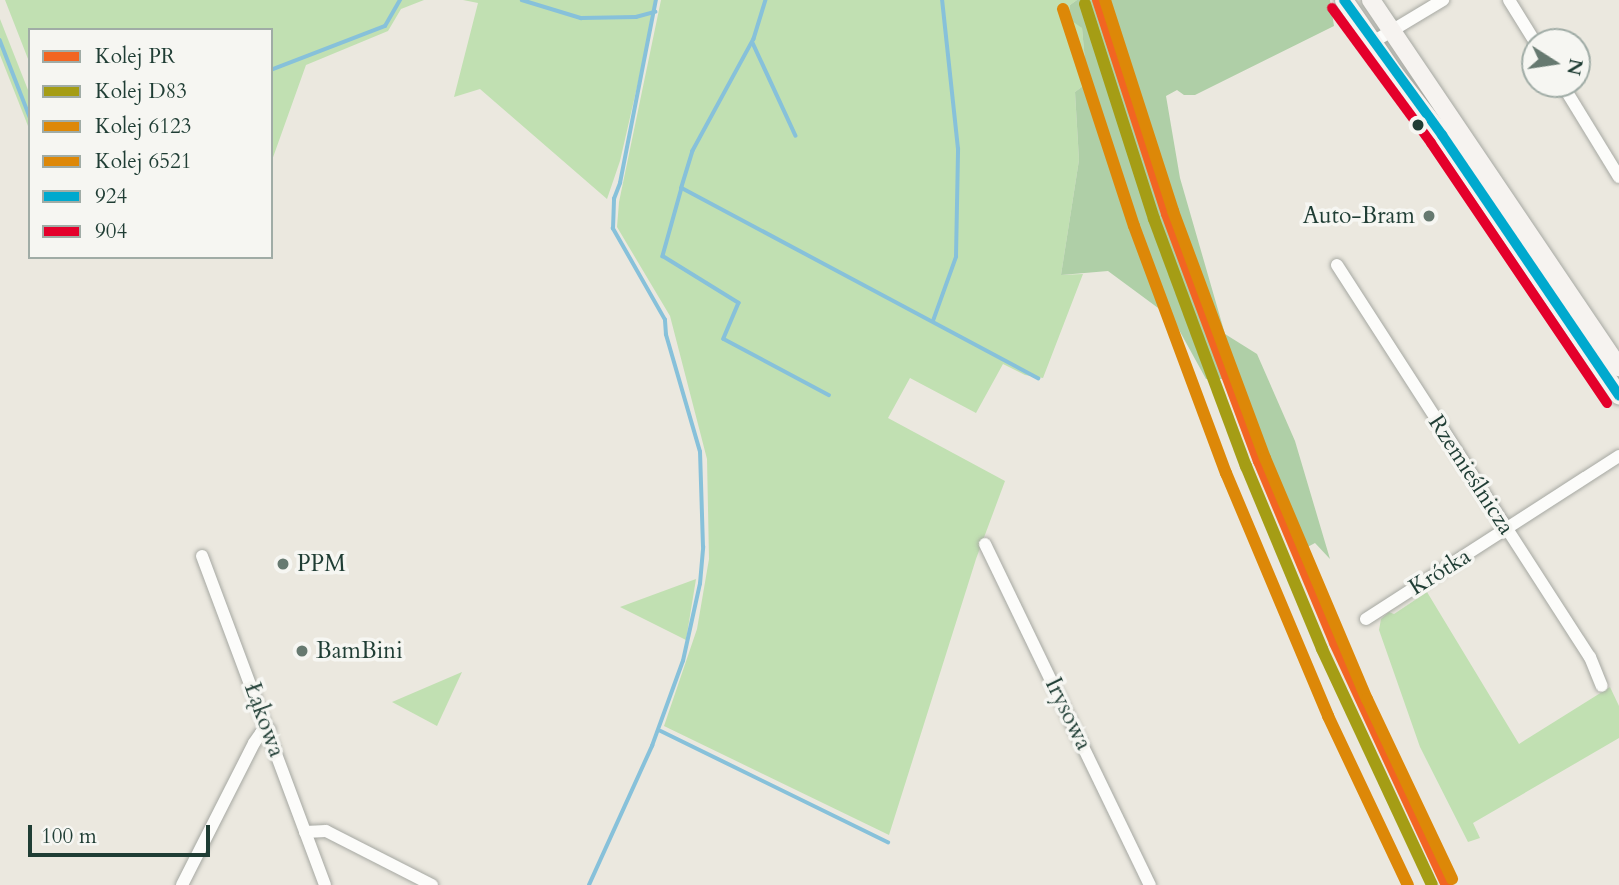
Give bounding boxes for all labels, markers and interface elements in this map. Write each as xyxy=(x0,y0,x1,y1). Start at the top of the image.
legend xyxy=(28,28,273,259)
north arrow xyxy=(1521,28,1591,98)
text: Kolej PR xyxy=(95,42,175,71)
text: N xyxy=(1560,56,1589,78)
text: Kolej D83 xyxy=(95,77,187,106)
text: Kolej 6123 xyxy=(95,112,191,141)
unlabelled marker xyxy=(1411,118,1425,132)
text: Kolej 6521 xyxy=(95,147,191,176)
text: 924 xyxy=(95,182,127,211)
place label: Auto-Bram xyxy=(1303,202,1415,230)
marker: Auto-Bram xyxy=(1421,208,1437,224)
text: 904 xyxy=(95,217,127,246)
street label: Rzemieślnicza xyxy=(1422,410,1520,540)
street label: Krótka xyxy=(1404,542,1476,602)
place label: PPM xyxy=(297,550,346,578)
marker: PPM xyxy=(275,556,291,572)
place label: BamBini xyxy=(316,637,403,665)
marker: BamBini xyxy=(294,643,310,659)
street label: Irysowa xyxy=(1039,673,1097,755)
street label: Łąkowa xyxy=(238,679,290,761)
scale bar xyxy=(32,812,214,856)
text: 100 m xyxy=(41,822,97,851)

